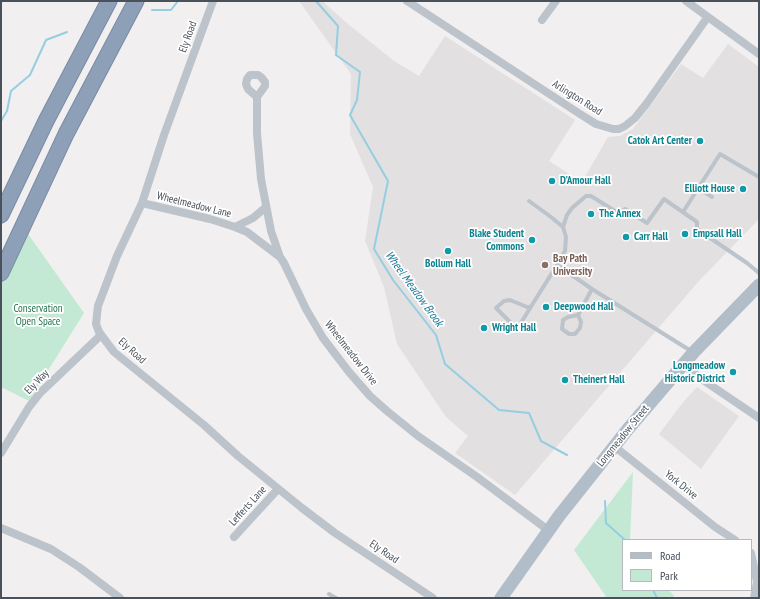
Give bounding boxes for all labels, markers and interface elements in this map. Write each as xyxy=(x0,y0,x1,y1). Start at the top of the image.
street label: Ely Road xyxy=(176,19,200,55)
street label: Arlington Road xyxy=(550,77,604,119)
place label: Catok Art Center xyxy=(628,134,692,148)
marker: Catok Art Center xyxy=(695,136,705,146)
place label: D'Amour Hall xyxy=(560,174,611,188)
marker: D'Amour Hall xyxy=(547,176,557,186)
place label: Elliott House xyxy=(685,182,735,196)
marker: Elliott House xyxy=(738,184,748,194)
street label: Wheelmeadow Lane xyxy=(155,189,233,221)
place label: The Annex xyxy=(599,207,641,221)
marker: The Annex xyxy=(586,209,596,219)
place label: Blake Student Commons xyxy=(469,227,524,253)
place label: Empsall Hall xyxy=(693,227,742,241)
marker: Empsall Hall xyxy=(680,229,690,239)
place label: Carr Hall xyxy=(634,230,668,244)
marker: Carr Hall xyxy=(621,232,631,242)
marker: Blake Student Commons xyxy=(527,235,537,245)
marker: Bollum Hall xyxy=(443,246,453,256)
water label: Wheel Meadow Brook xyxy=(382,248,446,330)
place label: Bay Path University xyxy=(553,252,592,278)
place label: Bollum Hall xyxy=(425,257,471,271)
marker: Bay Path University xyxy=(540,260,550,270)
place label: Deepwood Hall xyxy=(554,300,613,314)
park label: Conservation Open Space xyxy=(13,302,63,328)
marker: Deepwood Hall xyxy=(541,302,551,312)
street label: Wheelmeadow Drive xyxy=(322,318,380,388)
place label: Wright Hall xyxy=(492,321,536,335)
marker: Wright Hall xyxy=(479,323,489,333)
street label: Ely Road xyxy=(116,335,148,367)
place label: Longmeadow Historic District xyxy=(665,359,725,385)
street label: Ely Way xyxy=(22,367,52,397)
marker: Longmeadow Historic District xyxy=(728,367,738,377)
place label: Theinert Hall xyxy=(573,373,625,387)
marker: Theinert Hall xyxy=(560,375,570,385)
street label: Longmeadow Street xyxy=(594,402,652,470)
street label: York Drive xyxy=(662,468,700,502)
street label: Lefferts Lane xyxy=(227,483,269,529)
street label: Ely Road xyxy=(367,537,401,567)
legend xyxy=(622,539,752,591)
text: Road xyxy=(660,548,680,563)
text: Park xyxy=(660,568,678,583)

